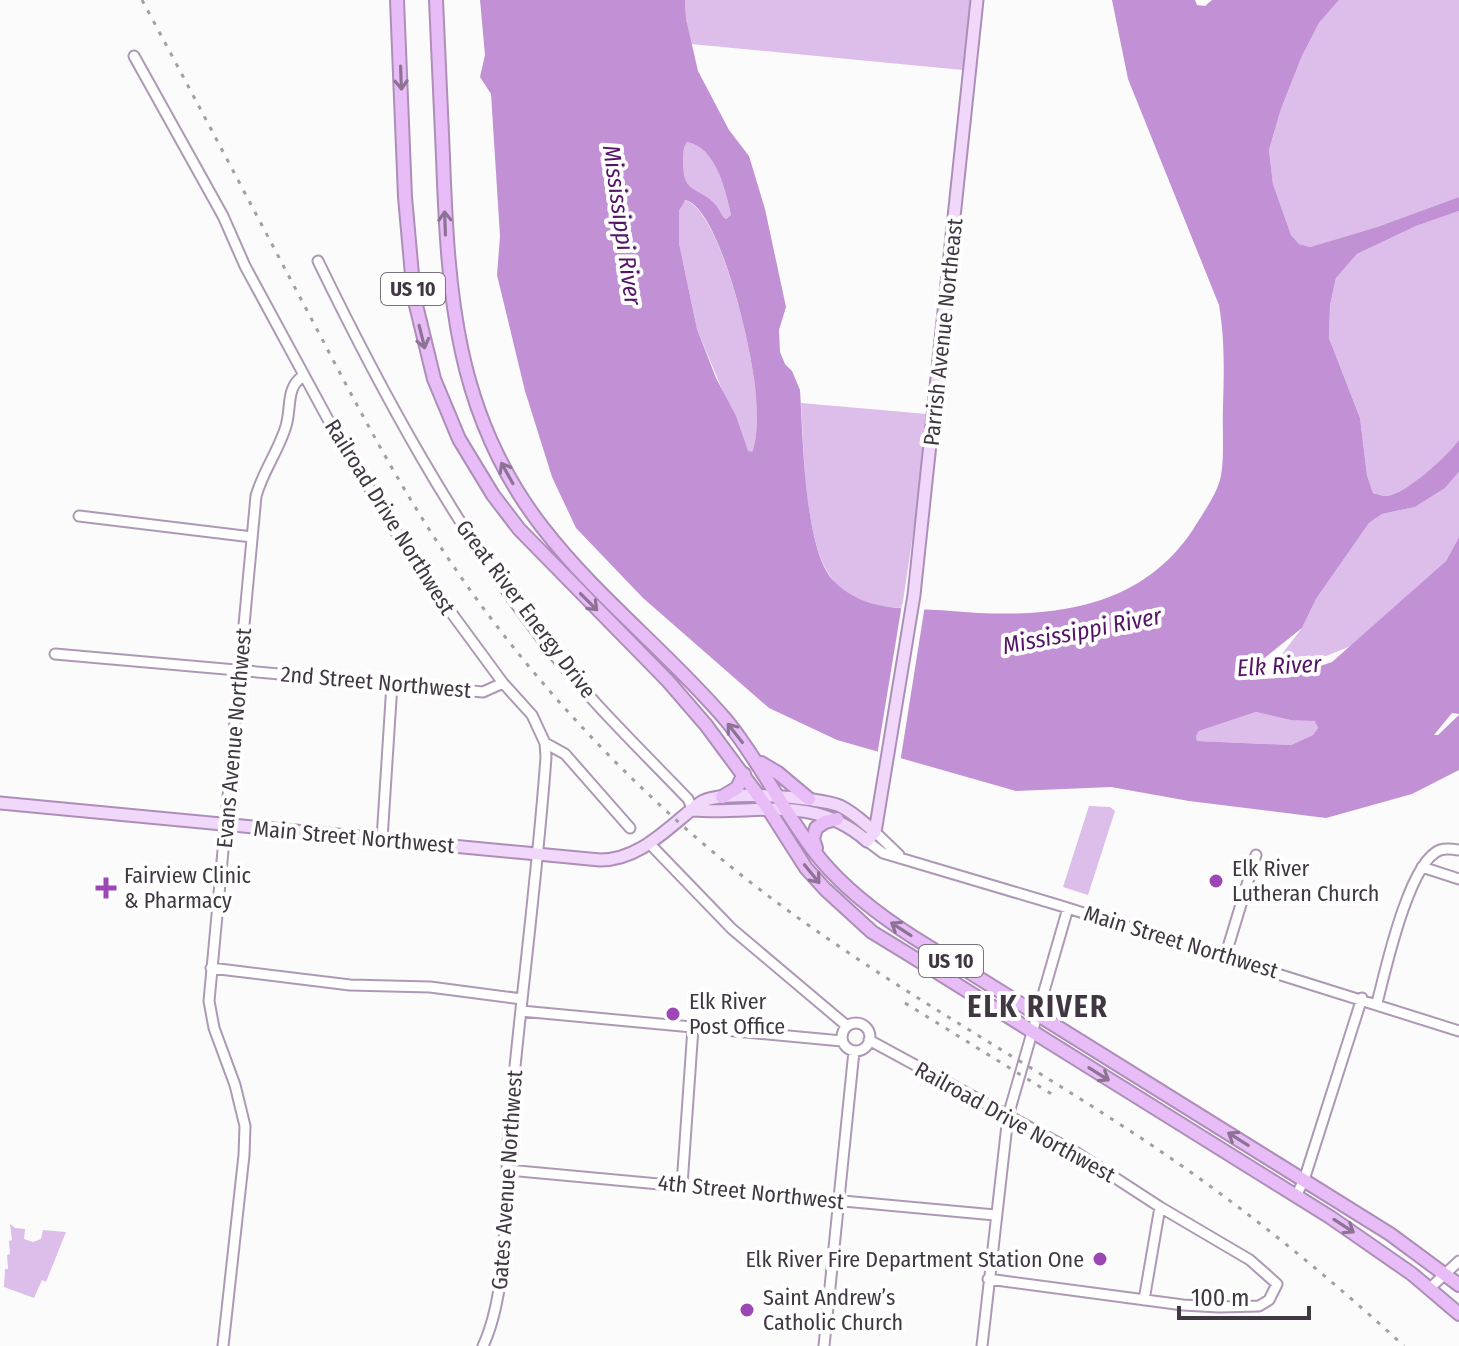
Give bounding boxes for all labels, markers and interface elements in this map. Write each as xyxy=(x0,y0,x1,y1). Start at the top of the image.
one-way arrow xyxy=(393,64,408,91)
water label: Mississippi River xyxy=(597,143,647,308)
one-way arrow xyxy=(438,210,453,237)
street label: Parrish Avenue Northeast xyxy=(918,216,968,447)
road number: US 10 xyxy=(381,273,445,305)
one-way arrow xyxy=(415,323,430,349)
street label: Railroad Drive Northwest xyxy=(319,414,462,620)
one-way arrow xyxy=(499,461,514,485)
street label: Great River Energy Drive xyxy=(450,515,602,703)
one-way arrow xyxy=(579,592,598,611)
water label: Mississippi River xyxy=(1000,602,1165,660)
street label: Evans Avenue Northwest xyxy=(211,626,257,849)
water label: Elk River xyxy=(1236,650,1322,682)
street label: 2nd Street Northwest xyxy=(280,660,473,704)
one-way arrow xyxy=(727,723,744,744)
street label: Main Street Northwest xyxy=(253,815,456,859)
place label: Elk River Lutheran Church xyxy=(1232,855,1379,907)
place label: Fairview Clinic & Pharmacy xyxy=(124,862,252,914)
one-way arrow xyxy=(803,863,821,884)
marker: Elk River Lutheran Church xyxy=(1207,872,1225,890)
marker: Fairview Clinic & Pharmacy xyxy=(95,877,117,899)
street label: Main Street Northwest xyxy=(1081,900,1282,985)
one-way arrow xyxy=(890,921,913,937)
road number: US 10 xyxy=(919,945,983,977)
place label: Elk River Post Office xyxy=(689,988,785,1040)
district label: ELK RIVER xyxy=(967,989,1109,1025)
marker: Elk River Post Office xyxy=(664,1005,682,1023)
street label: Railroad Drive Northwest xyxy=(910,1056,1121,1189)
one-way arrow xyxy=(1087,1066,1110,1082)
street label: Gates Avenue Northwest xyxy=(486,1068,528,1291)
one-way arrow xyxy=(1227,1130,1250,1146)
street label: 4th Street Northwest xyxy=(657,1169,846,1215)
one-way arrow xyxy=(1333,1218,1355,1235)
place label: Elk River Fire Department Station One xyxy=(745,1246,1084,1273)
marker: Elk River Fire Department Station One xyxy=(1091,1250,1109,1268)
scale bar xyxy=(1179,1270,1309,1320)
place label: Saint Andrew’s Catholic Church xyxy=(763,1284,903,1336)
text: 100 m xyxy=(1191,1284,1249,1312)
marker: Saint Andrew’s Catholic Church xyxy=(738,1301,756,1319)

